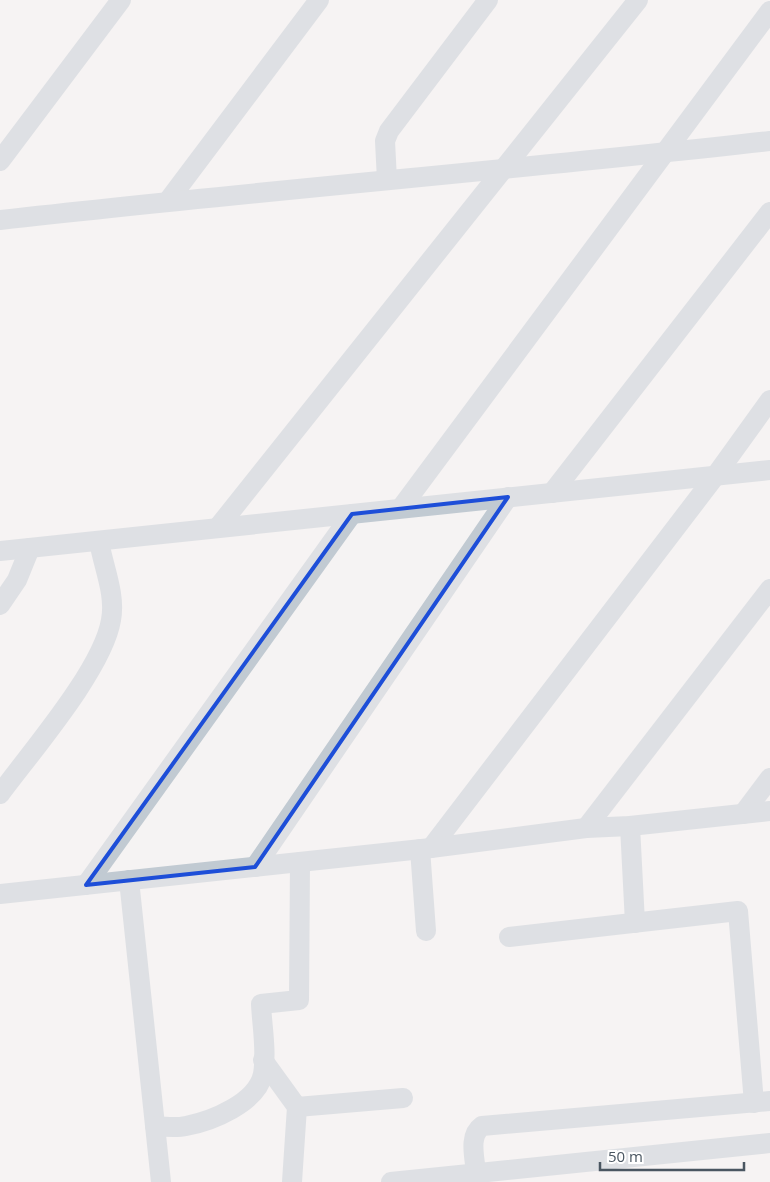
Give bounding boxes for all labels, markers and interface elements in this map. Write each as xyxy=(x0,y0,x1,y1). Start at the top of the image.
scale bar xyxy=(600,1140,744,1172)
text: 50 m xyxy=(608,1146,643,1166)

